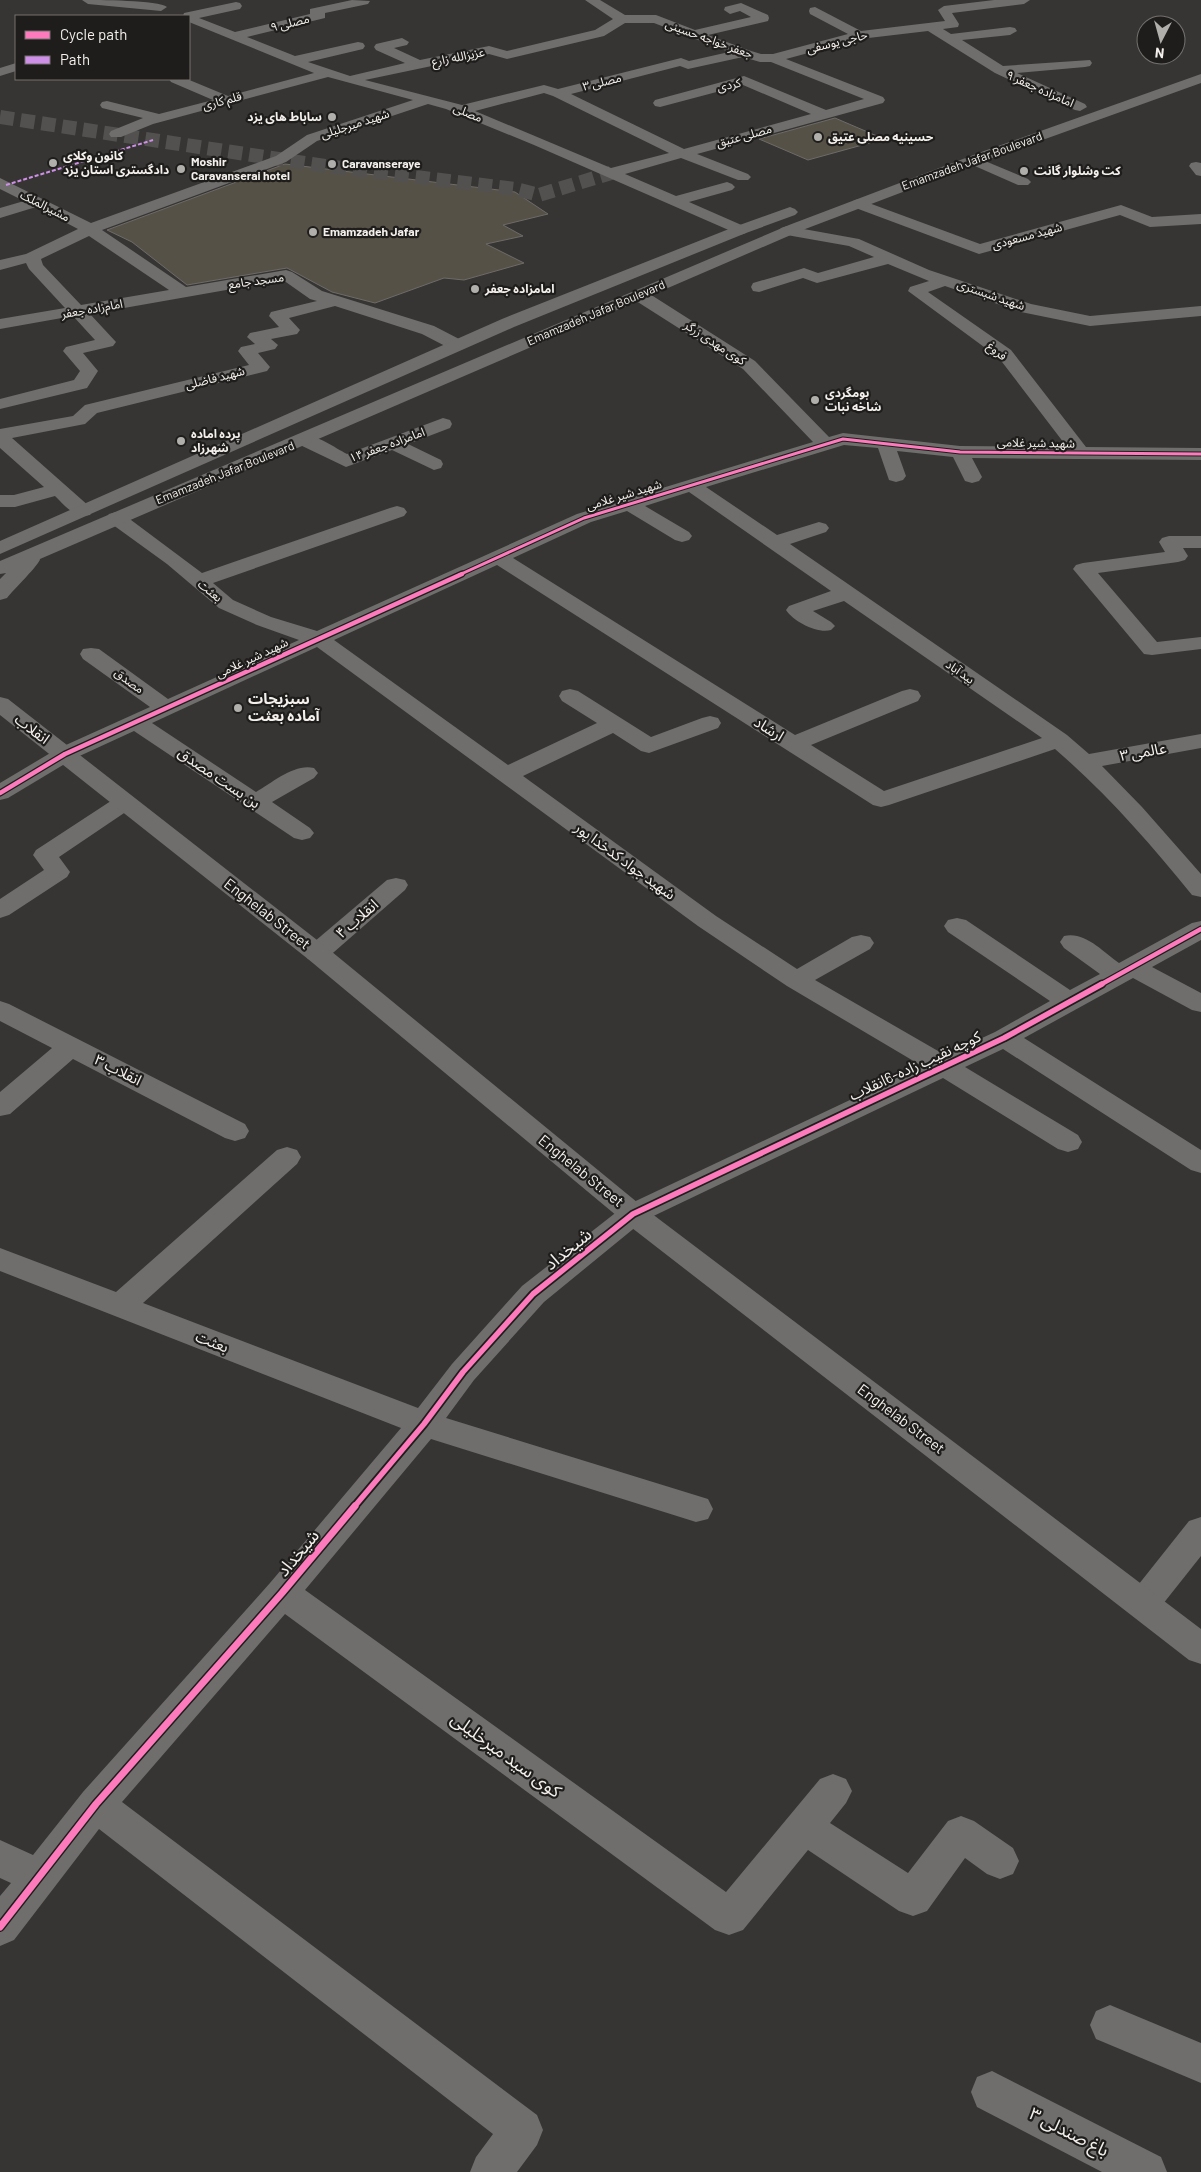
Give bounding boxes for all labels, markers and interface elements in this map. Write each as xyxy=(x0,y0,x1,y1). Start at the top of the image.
street label: مصلی ۹ xyxy=(269,10,311,35)
legend xyxy=(15,15,190,80)
north arrow xyxy=(1136,15,1186,65)
street label: جعفر خواجه حسینی xyxy=(663,16,755,61)
text: Cycle path xyxy=(60,25,127,43)
street label: حاجی یوسفی xyxy=(805,27,869,56)
street label: عزیزالله زارع xyxy=(430,44,486,71)
text: N xyxy=(1154,44,1165,62)
text: Path xyxy=(60,50,90,68)
street label: امامزاده جعفر ۹ xyxy=(1004,67,1077,110)
street label: مصلی ۳ xyxy=(581,69,623,94)
street label: کردی xyxy=(716,74,743,94)
street label: قلم کاری xyxy=(201,88,244,115)
street label: مصلی xyxy=(451,100,485,125)
street label: شهید میرجلیلی xyxy=(319,105,391,142)
place label: ساباط های یزد xyxy=(247,109,322,124)
marker: ساباط های یزد xyxy=(326,111,338,123)
street label: مصلی عتیق xyxy=(714,121,774,151)
street label: Emamzadeh Jafar Boulevard xyxy=(899,128,1044,192)
place label: حسینیه مصلی عتیق xyxy=(828,129,934,144)
marker: حسینیه مصلی عتیق xyxy=(812,131,824,143)
place label: کانون وکلای دادگستری استان یزد xyxy=(63,148,169,177)
place label: Moshir Caravanserai hotel xyxy=(191,154,290,182)
place label: Caravanseraye xyxy=(342,156,421,170)
marker: کانون وکلای دادگستری استان یزد xyxy=(47,157,59,169)
marker: Caravanseraye xyxy=(326,158,338,170)
marker: Moshir Caravanserai hotel xyxy=(175,163,187,175)
place label: کت وشلوار گانت xyxy=(1034,163,1121,178)
marker: کت وشلوار گانت xyxy=(1018,165,1030,177)
street label: مشیرالملک xyxy=(18,187,73,224)
street label: شهید مسعودی xyxy=(990,219,1064,252)
place label: Emamzadeh Jafar xyxy=(323,224,420,238)
marker: Emamzadeh Jafar xyxy=(307,226,319,238)
street label: مسجد جامع xyxy=(227,269,285,294)
street label: شهید شبستری xyxy=(955,276,1027,313)
street label: Emamzadeh Jafar Boulevard xyxy=(524,277,667,348)
place label: امامزاده جعفر xyxy=(484,281,555,296)
marker: امامزاده جعفر xyxy=(469,283,481,295)
street label: امام‌زاده جعفر xyxy=(59,296,124,323)
street label: کوی مهدی زرگر xyxy=(681,317,750,369)
street label: فروغ xyxy=(983,338,1010,365)
street label: شهید فاضلی xyxy=(184,363,246,392)
place label: بومگردی شاخه نبات xyxy=(825,385,881,414)
marker: بومگردی شاخه نبات xyxy=(809,394,821,406)
street label: امامزاده جعفر ۱۴ xyxy=(347,424,427,465)
place label: پرده اماده شهرزاد xyxy=(191,426,241,455)
street label: شهید شیر غلامی xyxy=(997,434,1075,451)
marker: پرده اماده شهرزاد xyxy=(175,435,187,447)
street label: Emamzadeh Jafar Boulevard xyxy=(153,438,296,506)
street label: شهید شیر غلامی xyxy=(584,476,663,513)
street label: بعثت xyxy=(195,576,226,605)
street label: شهید شیر غلامی xyxy=(213,634,290,681)
street label: بید آباد xyxy=(943,656,978,687)
street label: مصدق xyxy=(112,665,147,696)
place label: سبزیجات آماده بعثت xyxy=(248,689,321,724)
marker: سبزیجات آماده بعثت xyxy=(232,702,244,714)
street label: انقلاب xyxy=(11,709,54,747)
street label: ارشاد xyxy=(751,712,788,745)
street label: عالمی ۳ xyxy=(1118,738,1168,765)
street label: بن بست مصدق xyxy=(174,743,264,812)
street label: شهید جواد کدخدا پور xyxy=(570,817,680,905)
street label: Enghelab Street xyxy=(221,874,314,952)
street label: انقلاب ۴ xyxy=(331,895,382,942)
street label: کوچه نقیب زاده-6انقلاب xyxy=(846,1026,985,1105)
street label: انقلاب ۳ xyxy=(92,1050,145,1089)
street label: Enghelab Street xyxy=(535,1130,628,1210)
street label: شیخداد xyxy=(539,1222,596,1274)
street label: بعثت xyxy=(193,1327,231,1356)
street label: Enghelab Street xyxy=(854,1380,949,1457)
street label: شیخداد xyxy=(271,1524,323,1580)
street label: کوی سید میرخلیلی xyxy=(446,1707,567,1803)
street label: باغ صندلی ۳ xyxy=(1024,2102,1113,2164)

